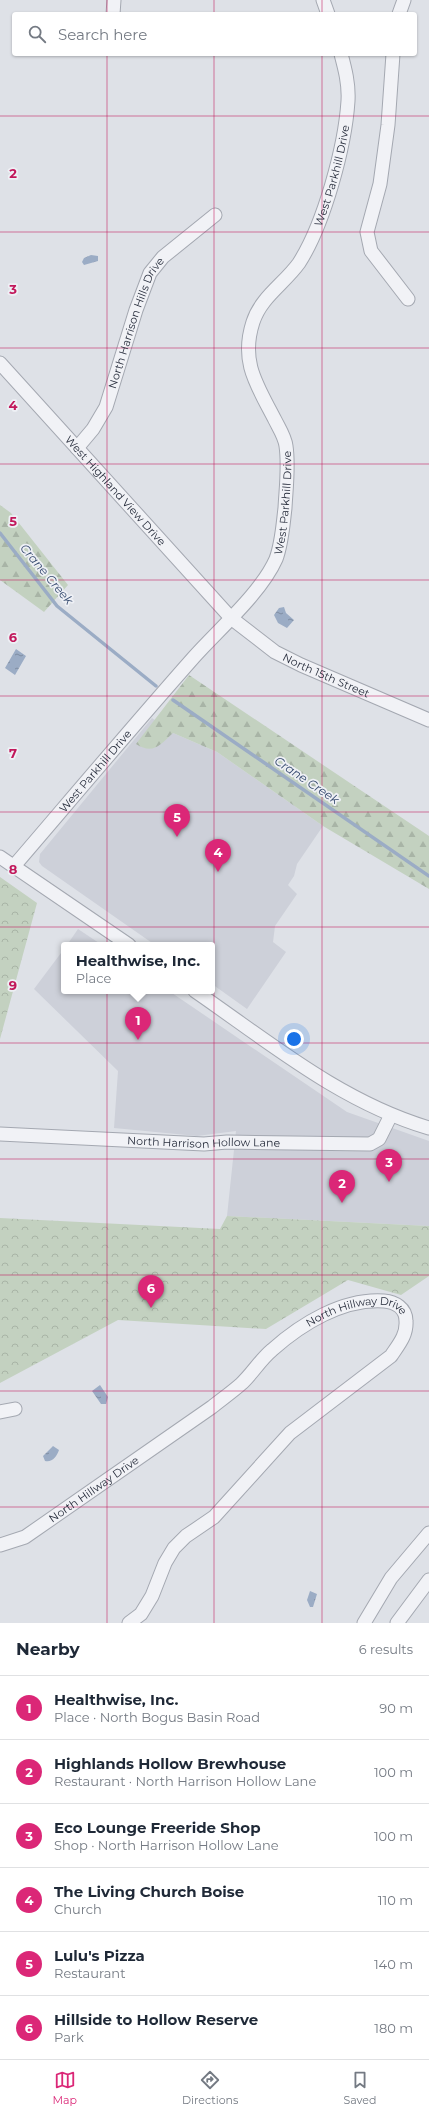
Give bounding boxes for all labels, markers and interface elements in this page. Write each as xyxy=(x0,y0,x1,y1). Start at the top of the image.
search box xyxy=(12,12,417,56)
icon: search xyxy=(26,23,48,45)
text: Search here xyxy=(58,25,147,44)
street label: West Parkhill Drive xyxy=(311,124,352,228)
text: 2 xyxy=(9,165,17,181)
street label: North Harrison Hills Drive xyxy=(105,254,167,390)
text: 3 xyxy=(8,281,17,297)
text: 4 xyxy=(9,397,18,413)
street label: West Highland View Drive xyxy=(62,433,169,549)
street label: West Parkhill Drive xyxy=(271,450,294,556)
text: 5 xyxy=(9,513,17,529)
water label: Crane Creek xyxy=(17,541,77,608)
text: 6 xyxy=(9,629,18,645)
street label: North 15th Street xyxy=(280,650,372,701)
street label: West Parkhill Drive xyxy=(56,727,135,815)
text: 7 xyxy=(9,745,17,761)
water label: Crane Creek xyxy=(272,753,343,808)
pin: 5 xyxy=(164,804,190,837)
pin: 4 xyxy=(205,839,231,872)
text: 8 xyxy=(9,861,18,877)
popup xyxy=(61,942,215,994)
text: Healthwise, Inc. xyxy=(76,951,200,970)
text: Place xyxy=(76,970,111,986)
text: 9 xyxy=(9,977,17,993)
pin: 1 xyxy=(125,1007,151,1040)
your location xyxy=(284,1029,304,1049)
street label: North Harrison Hollow Lane xyxy=(127,1133,281,1151)
pin: 3 xyxy=(376,1149,402,1182)
pin: 2 xyxy=(329,1170,355,1203)
pin: 6 xyxy=(138,1275,164,1308)
street label: North Hillway Drive xyxy=(303,1294,411,1330)
street label: North Hillway Drive xyxy=(46,1453,142,1525)
text: Nearby xyxy=(16,1639,80,1659)
text: 6 results xyxy=(359,1641,413,1657)
text: Healthwise, Inc. xyxy=(54,1690,179,1709)
text: 1 xyxy=(26,1700,32,1716)
text: 90 m xyxy=(379,1700,413,1716)
text: Place · North Bogus Basin Road xyxy=(54,1709,260,1725)
text: Highlands Hollow Brewhouse xyxy=(54,1754,286,1773)
text: 2 xyxy=(25,1764,33,1780)
text: 100 m xyxy=(374,1764,413,1780)
text: Restaurant · North Harrison Hollow Lane xyxy=(54,1773,316,1789)
text: Eco Lounge Freeride Shop xyxy=(54,1818,261,1837)
text: 3 xyxy=(25,1828,33,1844)
text: 100 m xyxy=(374,1828,413,1844)
text: Shop · North Harrison Hollow Lane xyxy=(54,1837,279,1853)
text: The Living Church Boise xyxy=(54,1882,244,1901)
text: 4 xyxy=(25,1892,33,1908)
text: 110 m xyxy=(378,1892,413,1908)
text: Church xyxy=(54,1901,102,1917)
text: Lulu's Pizza xyxy=(54,1946,145,1965)
text: 5 xyxy=(25,1956,33,1972)
text: 140 m xyxy=(374,1956,413,1972)
text: Restaurant xyxy=(54,1965,125,1981)
text: Hillside to Hollow Reserve xyxy=(54,2010,258,2029)
text: 6 xyxy=(25,2020,33,2036)
text: 180 m xyxy=(374,2020,413,2036)
text: Park xyxy=(54,2029,84,2045)
tab: Map xyxy=(53,2069,77,2107)
tab: Directions xyxy=(182,2069,238,2107)
tab: Saved xyxy=(343,2069,376,2107)

